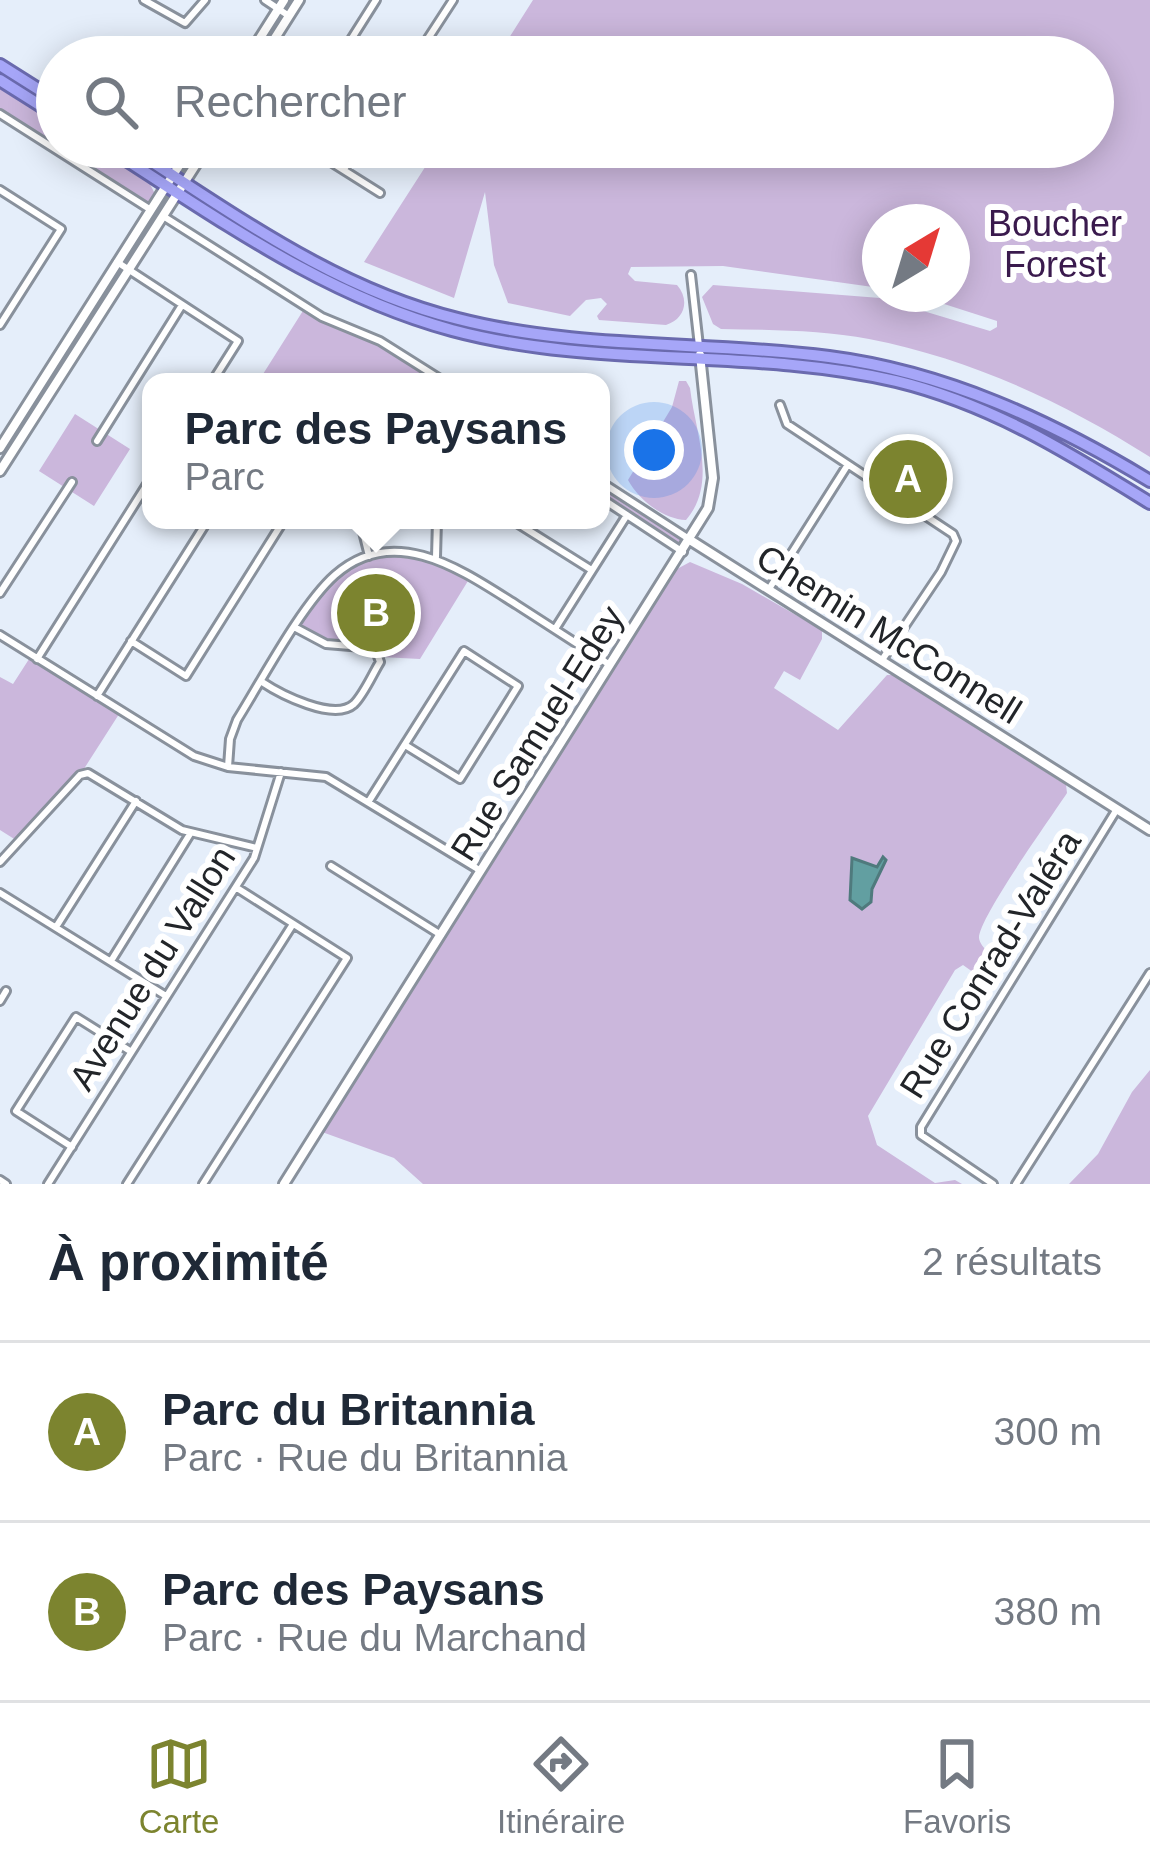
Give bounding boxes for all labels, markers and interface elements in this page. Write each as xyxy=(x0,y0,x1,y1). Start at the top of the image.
search box xyxy=(36,36,1114,168)
icon: search xyxy=(78,69,144,135)
text: Rechercher xyxy=(174,76,407,127)
park label: Boucher Forest xyxy=(988,203,1122,285)
north arrow xyxy=(862,204,970,312)
popup xyxy=(142,373,610,529)
text: Parc des Paysans xyxy=(185,403,567,454)
your location xyxy=(624,420,684,480)
pin: A xyxy=(869,434,947,524)
text: Parc xyxy=(185,455,265,498)
street label: Chemin McConnell xyxy=(749,536,1029,732)
pin: B xyxy=(337,568,415,658)
street label: Rue Samuel-Edey xyxy=(442,598,632,868)
street label: Rue Conrad-Valéra xyxy=(891,822,1089,1105)
street label: Avenue du Vallon xyxy=(61,839,243,1097)
text: À proximité xyxy=(48,1234,329,1291)
text: 2 résultats xyxy=(922,1240,1102,1283)
text: Parc du Britannia xyxy=(162,1384,535,1435)
text: A xyxy=(73,1410,101,1453)
text: 300 m xyxy=(994,1410,1102,1453)
text: Parc · Rue du Britannia xyxy=(162,1436,567,1479)
text: Parc des Paysans xyxy=(162,1564,545,1615)
text: B xyxy=(73,1590,101,1633)
text: 380 m xyxy=(994,1590,1102,1633)
text: Parc · Rue du Marchand xyxy=(162,1616,587,1659)
tab: Carte xyxy=(139,1731,219,1841)
tab: Itinéraire xyxy=(497,1731,625,1841)
tab: Favoris xyxy=(903,1731,1011,1841)

